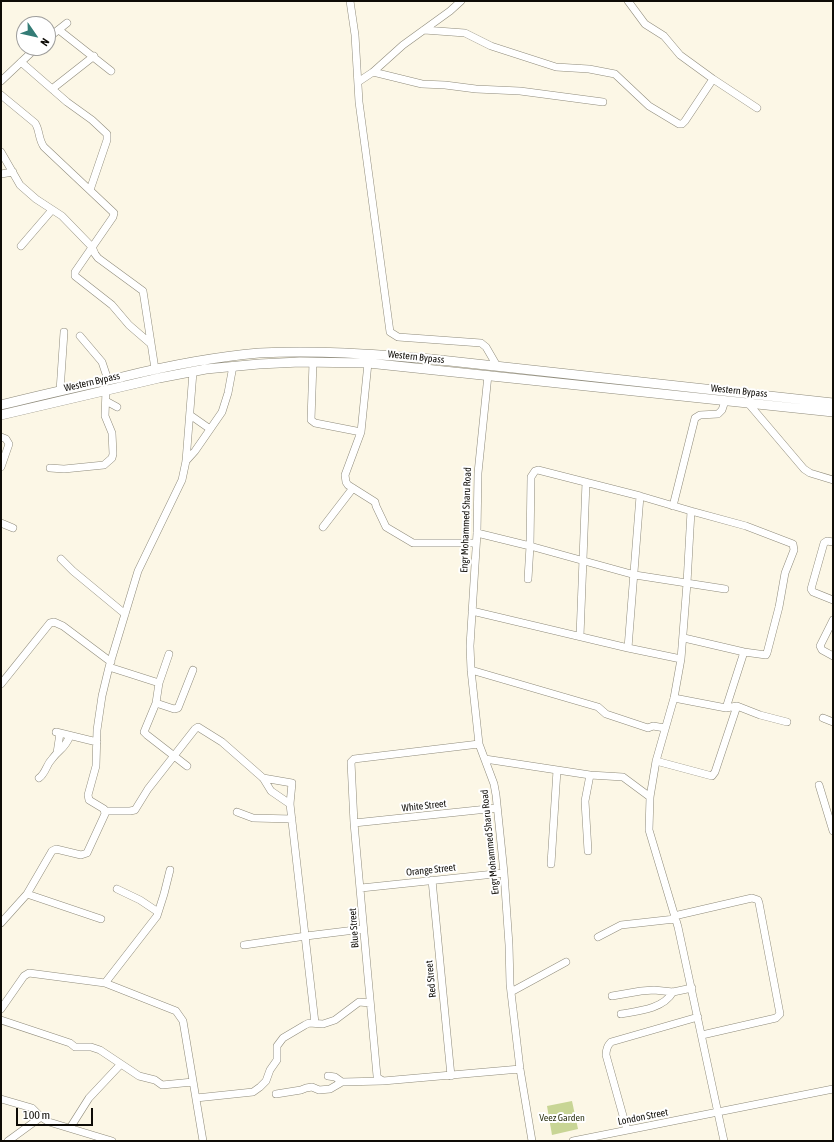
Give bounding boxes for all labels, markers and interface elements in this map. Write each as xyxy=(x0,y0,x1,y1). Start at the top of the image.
north arrow xyxy=(16,16,56,56)
text: N xyxy=(38,36,52,48)
street label: Western Bypass xyxy=(387,348,445,366)
street label: Western Bypass xyxy=(63,370,121,394)
street label: Western Bypass xyxy=(710,382,768,400)
street label: Engr Mohammed Sharu Road xyxy=(458,467,474,573)
street label: Engr Mohammed Sharu Road xyxy=(479,789,501,895)
street label: White Street xyxy=(401,798,447,814)
street label: Orange Street xyxy=(405,861,457,879)
street label: Blue Street xyxy=(347,908,361,948)
street label: Red Street xyxy=(423,960,439,998)
scale bar xyxy=(18,1100,95,1126)
street label: London Street xyxy=(617,1106,669,1128)
text: 100 m xyxy=(23,1108,50,1122)
park label: Veez Garden xyxy=(539,1112,585,1124)

